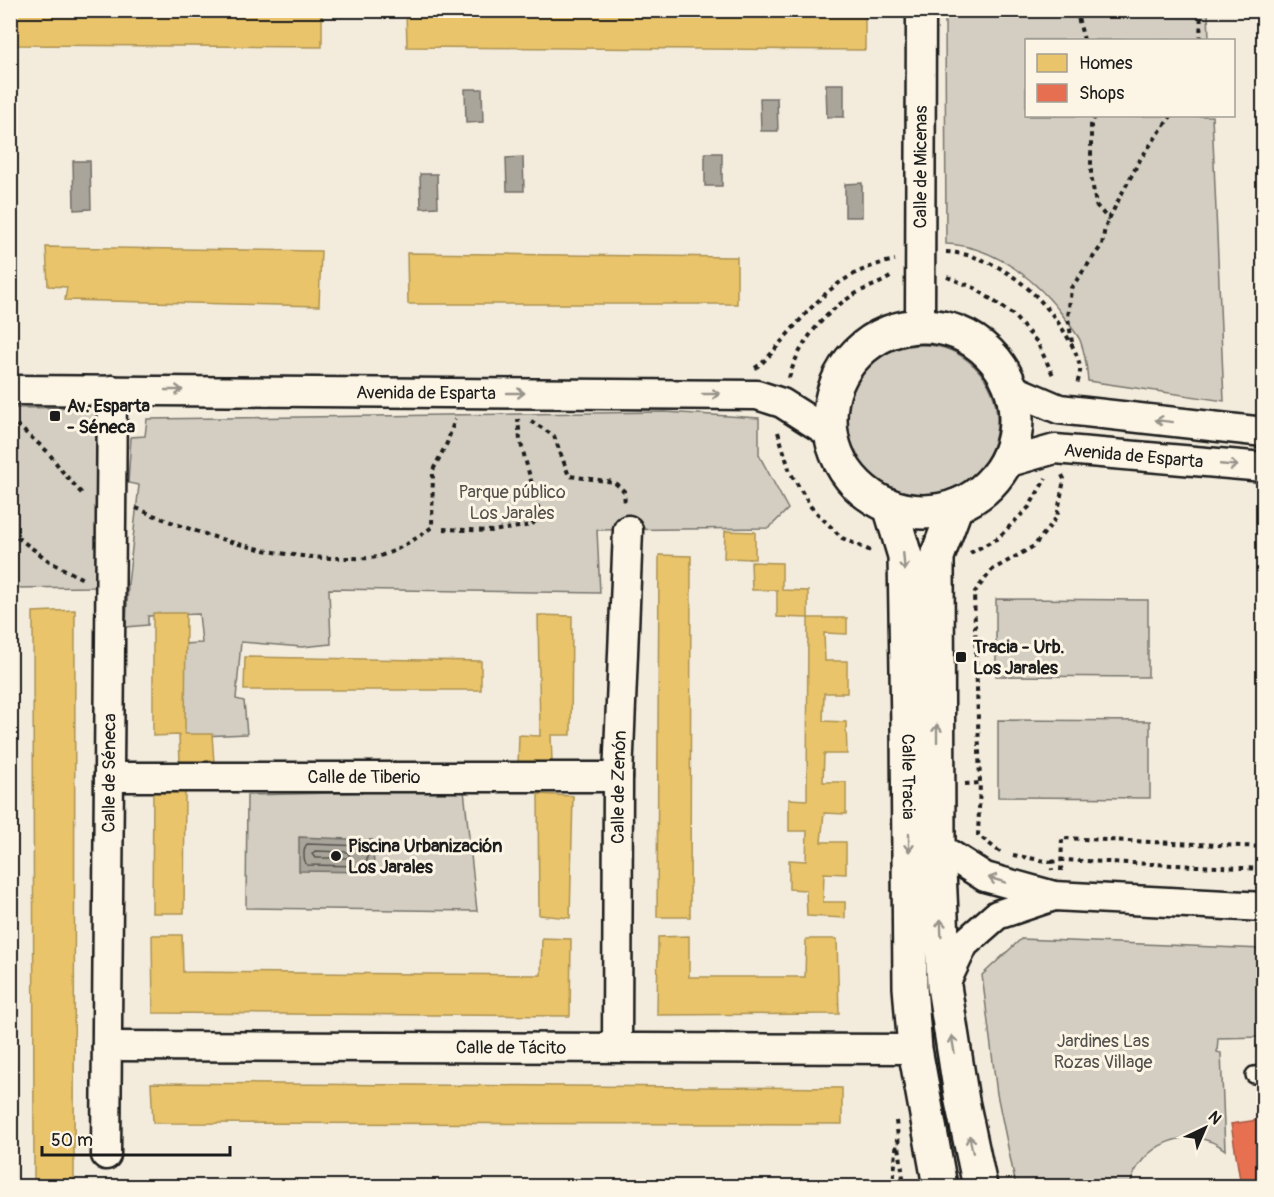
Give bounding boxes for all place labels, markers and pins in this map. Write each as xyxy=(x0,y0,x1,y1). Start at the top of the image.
place label: Av. Esparta - Séneca xyxy=(67,395,151,439)
marker: Av. Esparta - Séneca xyxy=(48,409,62,423)
place label: Tracia - Urb. Los Jarales xyxy=(972,636,1065,680)
marker: Tracia - Urb. Los Jarales xyxy=(954,650,968,664)
place label: Piscina Urbanización Los Jarales xyxy=(348,835,502,879)
marker: Piscina Urbanización Los Jarales xyxy=(329,849,343,863)

